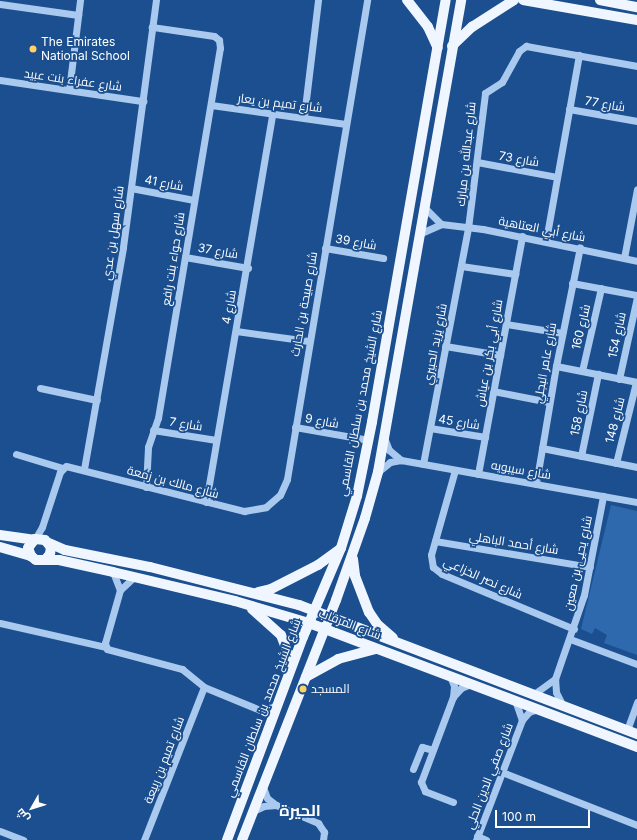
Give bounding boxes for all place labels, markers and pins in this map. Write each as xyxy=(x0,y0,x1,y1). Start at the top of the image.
place label: The Emirates National School xyxy=(41,35,130,63)
marker: The Emirates National School xyxy=(28,44,38,54)
place label: المسجد xyxy=(311,682,350,696)
marker: المسجد xyxy=(298,684,308,694)

